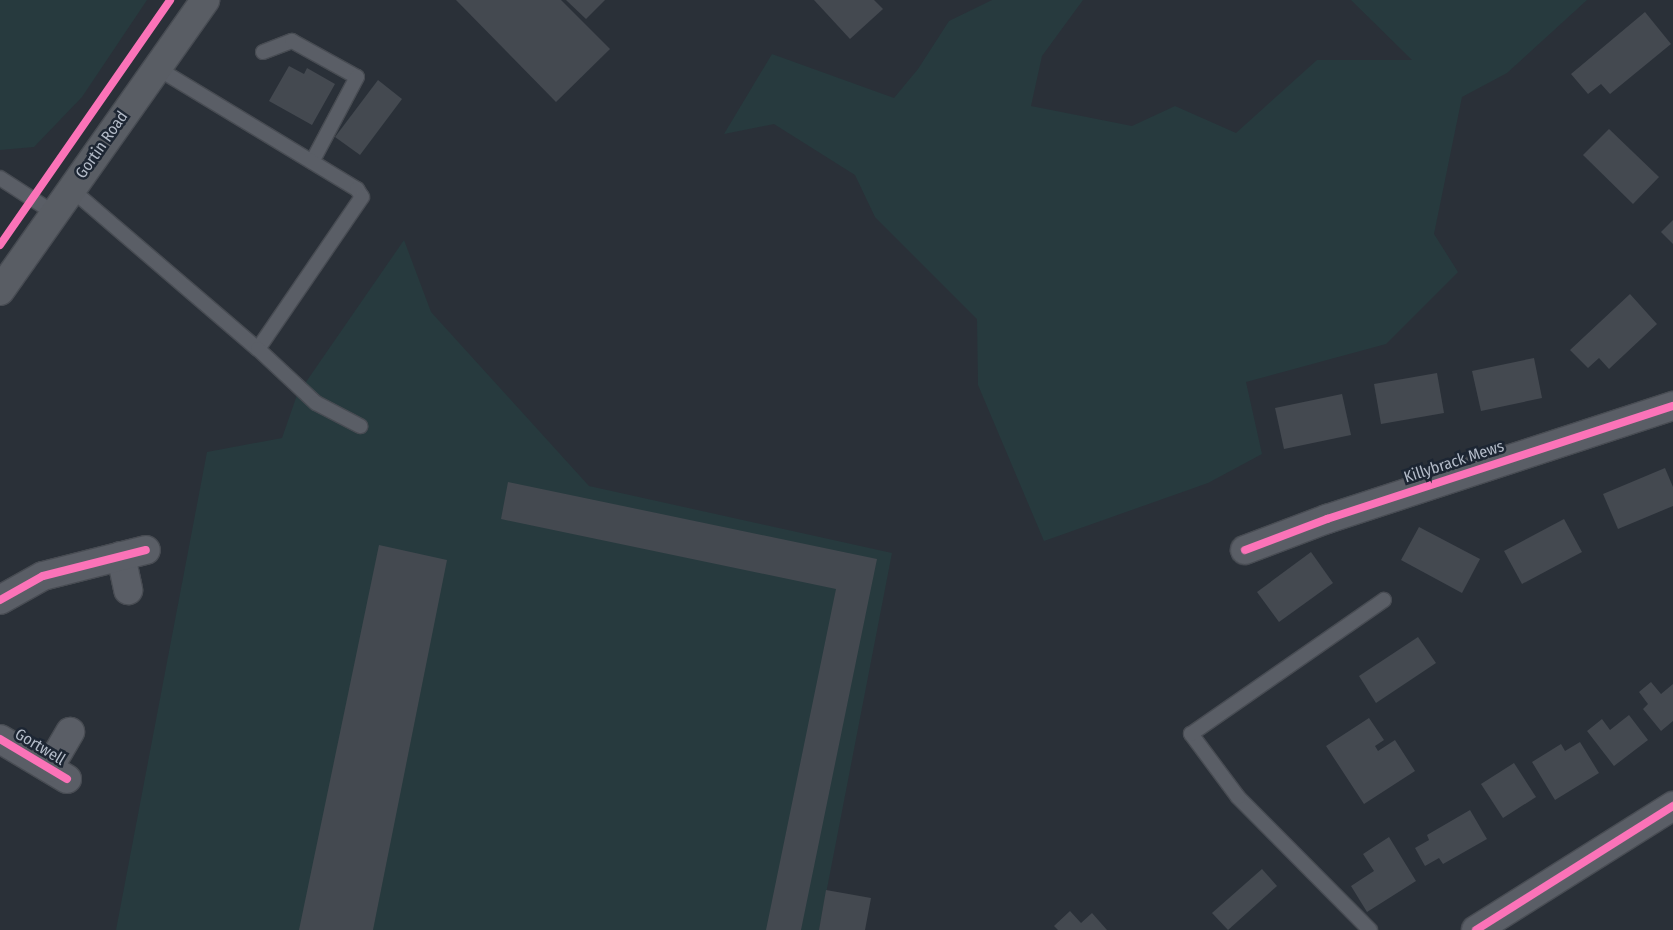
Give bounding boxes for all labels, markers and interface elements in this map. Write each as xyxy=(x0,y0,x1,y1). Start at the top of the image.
street label: Gortin Road xyxy=(72,108,132,182)
street label: Killybrack Mews xyxy=(1402,437,1506,487)
street label: Gortwell xyxy=(11,725,69,769)

